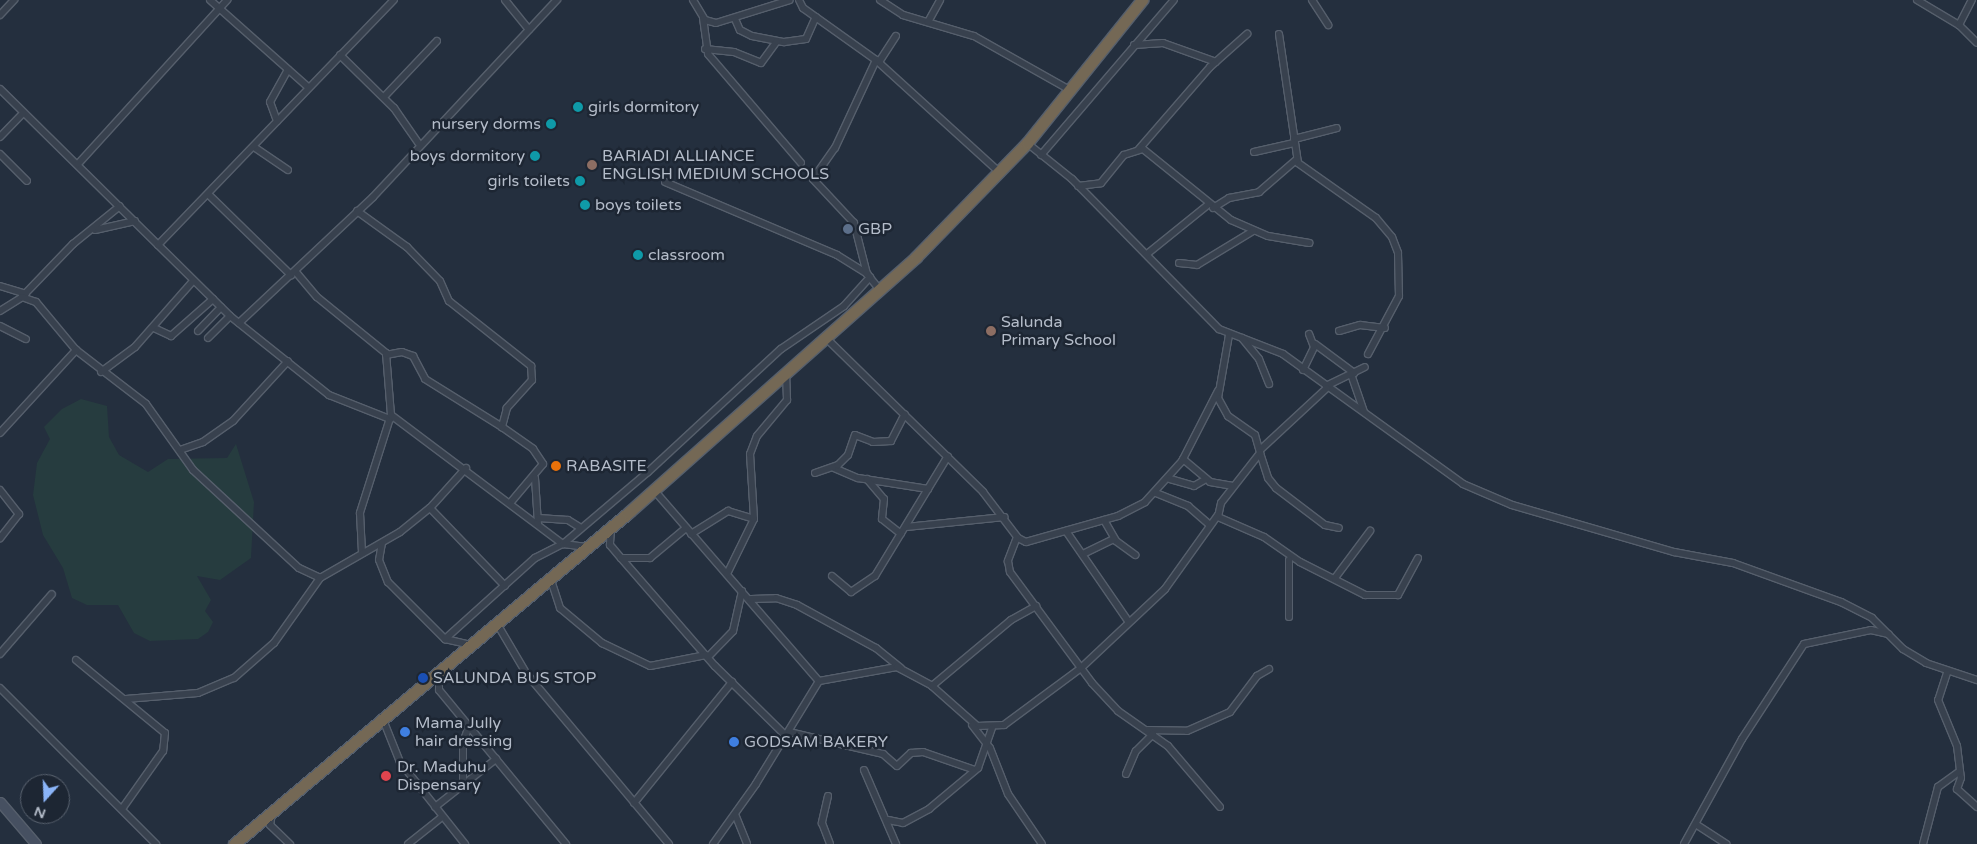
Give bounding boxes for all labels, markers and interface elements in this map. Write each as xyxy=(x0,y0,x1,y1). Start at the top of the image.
place label: girls dormitory xyxy=(588,97,699,117)
marker: girls dormitory xyxy=(572,101,584,113)
place label: nursery dorms xyxy=(432,114,541,134)
marker: nursery dorms xyxy=(545,118,557,130)
place label: boys dormitory xyxy=(410,146,525,166)
place label: BARIADI ALLIANCE ENGLISH MEDIUM SCHOOLS xyxy=(602,146,829,184)
marker: boys dormitory xyxy=(529,150,541,162)
marker: BARIADI ALLIANCE ENGLISH MEDIUM SCHOOLS xyxy=(586,159,598,171)
place label: girls toilets xyxy=(487,171,570,191)
marker: girls toilets xyxy=(574,175,586,187)
place label: boys toilets xyxy=(595,195,682,215)
marker: boys toilets xyxy=(579,199,591,211)
place label: GBP xyxy=(858,219,892,239)
marker: GBP xyxy=(842,223,854,235)
place label: classroom xyxy=(648,245,725,265)
marker: classroom xyxy=(632,249,644,261)
place label: Salunda Primary School xyxy=(1001,312,1116,350)
marker: Salunda Primary School xyxy=(985,325,997,337)
place label: RABASITE xyxy=(566,456,647,476)
marker: RABASITE xyxy=(550,460,562,472)
place label: SALUNDA BUS STOP xyxy=(433,668,596,688)
marker: SALUNDA BUS STOP xyxy=(417,672,429,684)
place label: Mama Jully hair dressing xyxy=(415,713,512,751)
marker: Mama Jully hair dressing xyxy=(399,726,411,738)
place label: GODSAM BAKERY xyxy=(744,732,888,752)
marker: GODSAM BAKERY xyxy=(728,736,740,748)
place label: Dr. Maduhu Dispensary xyxy=(397,757,487,795)
marker: Dr. Maduhu Dispensary xyxy=(379,769,393,783)
north arrow xyxy=(20,774,70,824)
text: N xyxy=(32,803,48,823)

